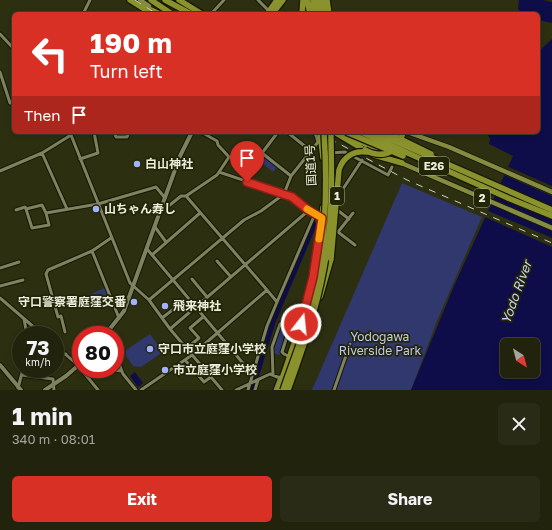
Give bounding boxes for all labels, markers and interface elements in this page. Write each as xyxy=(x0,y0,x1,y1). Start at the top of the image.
text: 190 m xyxy=(90,26,172,59)
icon: left xyxy=(24,28,76,80)
text: Turn left xyxy=(90,60,163,82)
icon: arrive xyxy=(68,104,90,126)
text: Then xyxy=(24,106,60,124)
pin xyxy=(230,141,264,182)
street label: 国道1号 xyxy=(302,144,319,186)
icon: arrive xyxy=(236,147,258,169)
place label: 白山神社 xyxy=(145,156,193,171)
road number: E26 xyxy=(419,157,449,175)
marker: 白山神社 xyxy=(132,159,142,169)
road number: 1 xyxy=(330,187,344,205)
road number: 2 xyxy=(474,189,490,207)
place label: 山ちゃん寿し xyxy=(104,201,176,216)
marker: 山ちゃん寿し xyxy=(91,204,101,214)
water label: Yodo River xyxy=(497,256,535,326)
place label: 守口警察署庭窪交番 xyxy=(18,294,127,309)
marker: 守口警察署庭窪交番 xyxy=(129,297,139,307)
place label: 飛来神社 xyxy=(173,298,221,313)
marker: 飛来神社 xyxy=(160,301,170,311)
position arrow xyxy=(280,303,322,345)
speed limit sign: 80 xyxy=(72,326,124,378)
park label: Yodogawa Riverside Park xyxy=(339,329,421,358)
text: 73 xyxy=(26,335,50,359)
north arrow xyxy=(500,338,540,378)
map controls xyxy=(500,338,540,378)
place label: 守口市立庭窪小学校 xyxy=(158,341,266,356)
marker: 守口市立庭窪小学校 xyxy=(145,344,155,354)
text: km/h xyxy=(25,356,51,368)
place label: 市立庭窪小学校 xyxy=(173,362,257,377)
marker: 市立庭窪小学校 xyxy=(160,365,170,375)
text: 1 min xyxy=(12,401,72,430)
button: close xyxy=(498,403,540,445)
text: 340 m · 08:01 xyxy=(12,431,95,447)
button: Exit xyxy=(12,476,272,522)
button: Share xyxy=(280,476,540,522)

